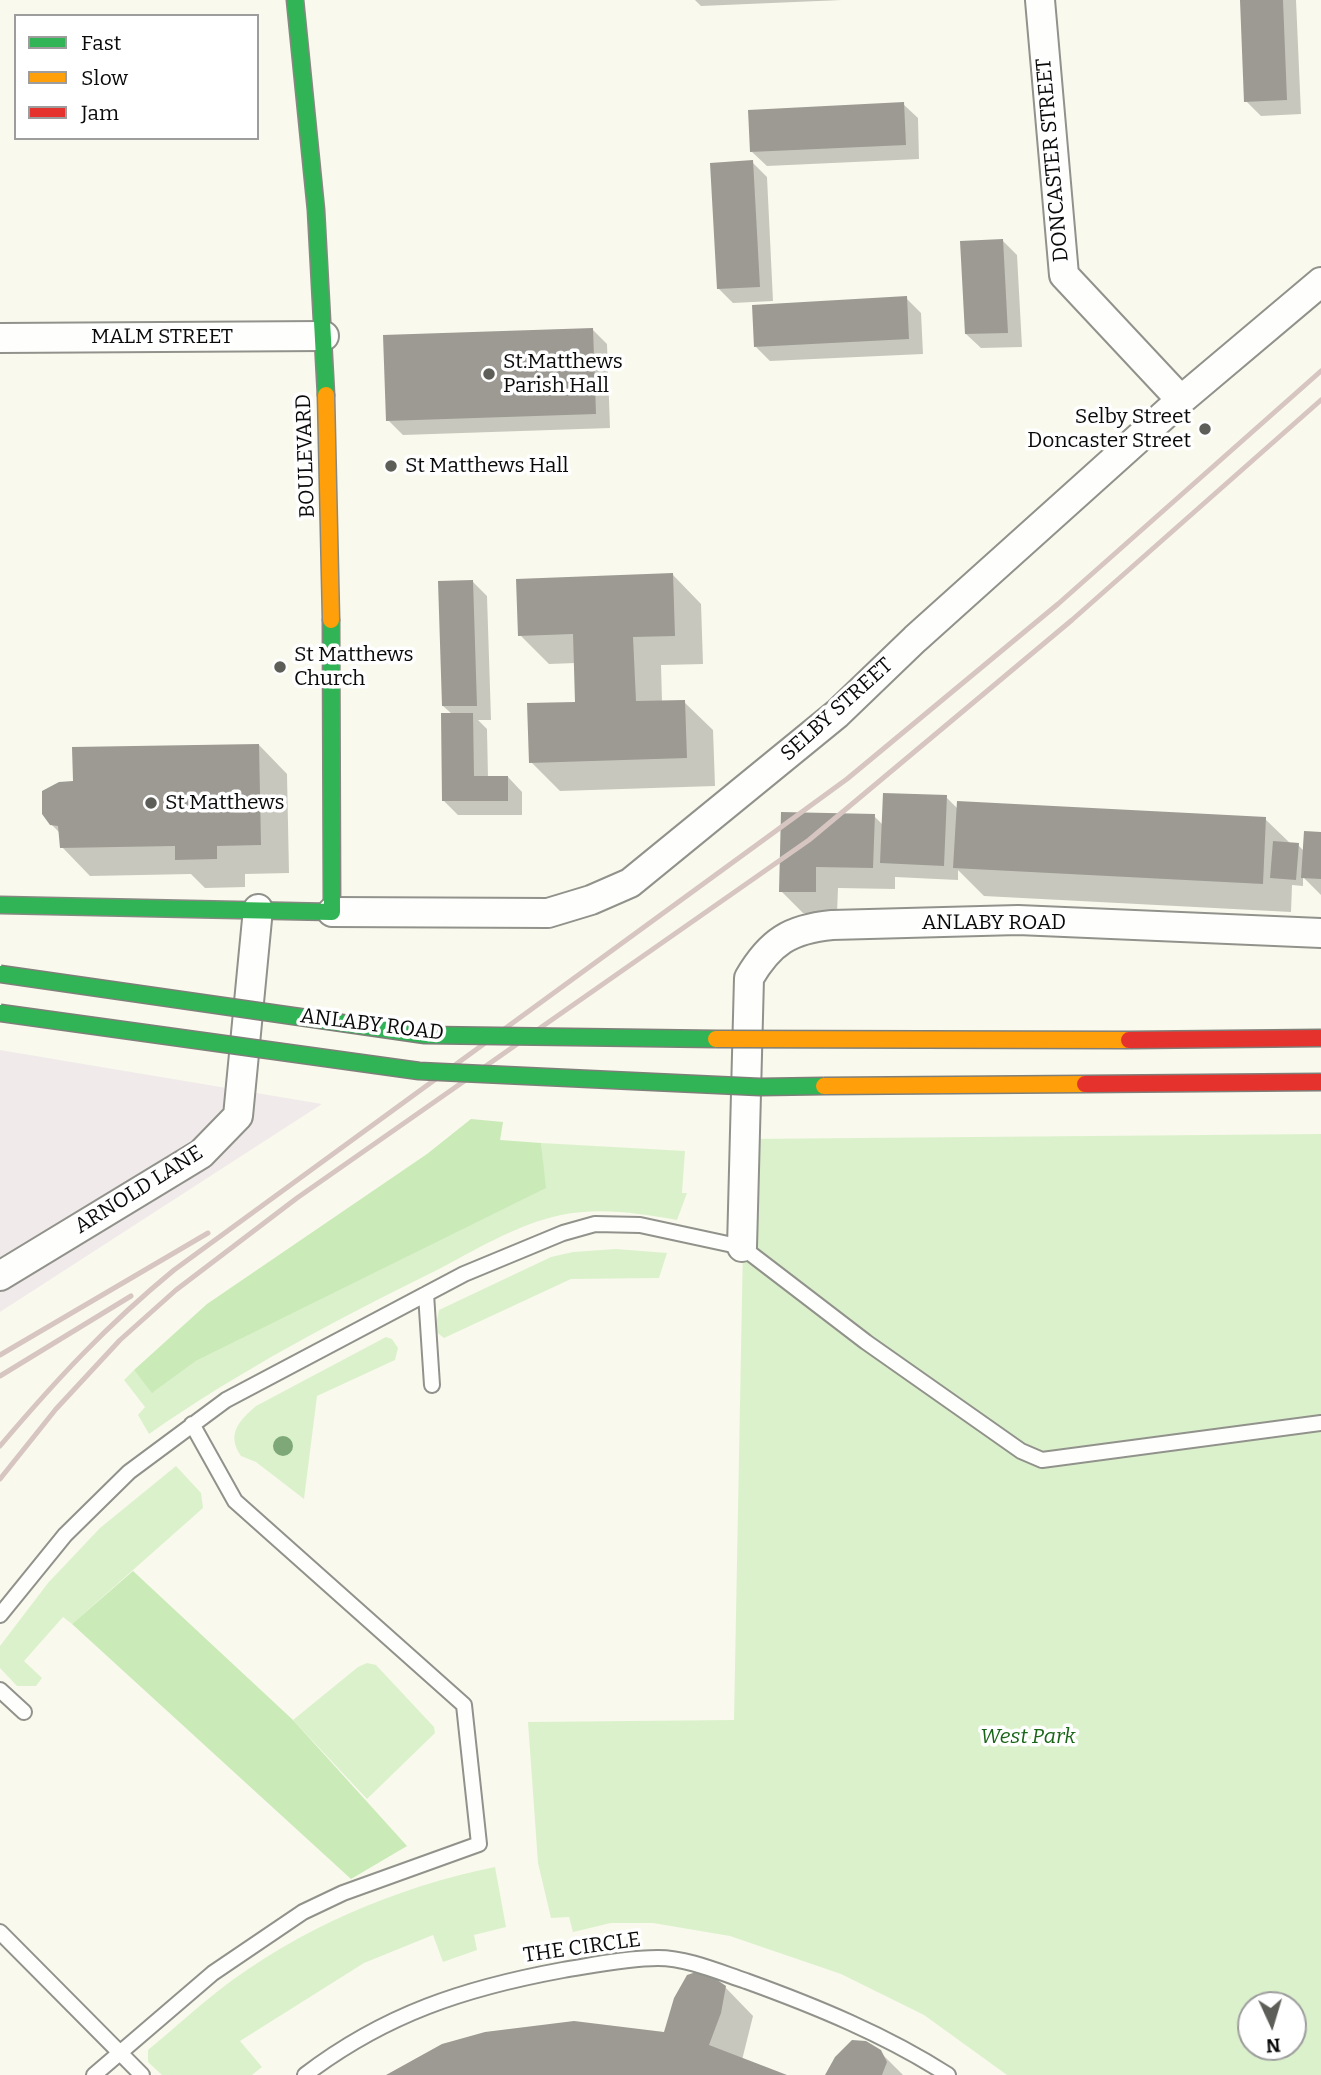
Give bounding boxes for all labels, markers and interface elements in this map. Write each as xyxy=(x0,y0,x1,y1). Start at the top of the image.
legend xyxy=(14,14,259,140)
text: Fast xyxy=(81,30,121,56)
street label: DONCASTER STREET xyxy=(1032,57,1074,263)
text: Slow xyxy=(81,65,128,91)
text: Jam xyxy=(81,100,119,126)
street label: MALM STREET xyxy=(91,324,233,350)
place label: St.Matthews Parish Hall xyxy=(503,349,623,399)
marker: St.Matthews Parish Hall xyxy=(481,366,497,382)
street label: BOULEVARD xyxy=(291,394,321,518)
place label: Selby Street Doncaster Street xyxy=(1027,404,1191,454)
marker: Selby Street Doncaster Street xyxy=(1197,421,1213,437)
place label: St Matthews Hall xyxy=(405,453,569,479)
marker: St Matthews Hall xyxy=(383,458,399,474)
place label: St Matthews Church xyxy=(294,642,413,692)
street label: SELBY STREET xyxy=(776,653,898,767)
marker: St Matthews Church xyxy=(272,659,288,675)
place label: St Matthews xyxy=(165,790,284,816)
marker: St Matthews xyxy=(143,795,159,811)
street label: ANLABY ROAD xyxy=(922,910,1066,936)
street label: ANLABY ROAD xyxy=(299,1004,445,1046)
street label: ARNOLD LANE xyxy=(70,1141,208,1239)
park label: West Park xyxy=(980,1724,1076,1750)
street label: THE CIRCLE xyxy=(522,1927,642,1969)
north arrow xyxy=(1237,1991,1307,2061)
text: N xyxy=(1265,2033,1281,2057)

